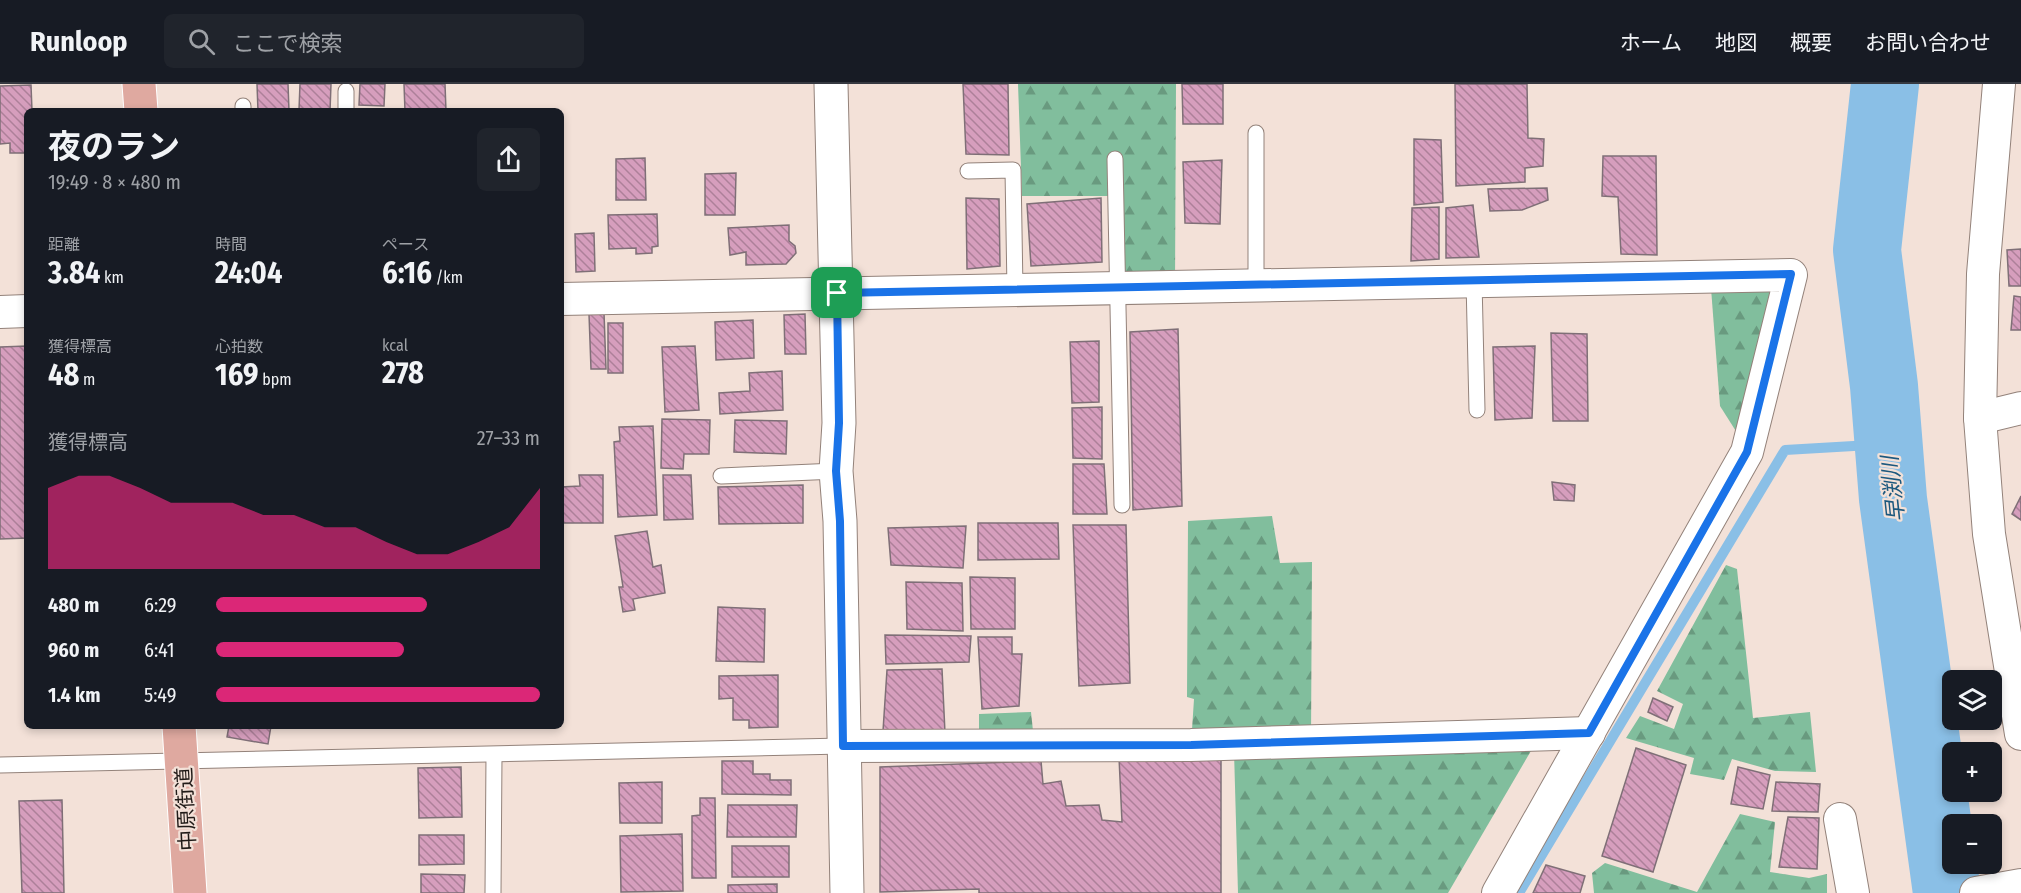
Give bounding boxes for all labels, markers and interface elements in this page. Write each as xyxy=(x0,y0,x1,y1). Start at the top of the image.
search box xyxy=(164,14,584,68)
text: Runloop xyxy=(30,25,128,58)
icon: search xyxy=(185,25,218,58)
text: ここで検索 xyxy=(233,30,343,57)
text: ホーム xyxy=(1620,30,1682,56)
text: 地図 xyxy=(1715,30,1757,56)
text: 概要 xyxy=(1790,30,1832,56)
text: お問い合わせ xyxy=(1865,30,1991,56)
text: 夜のラン xyxy=(48,127,180,167)
button: share xyxy=(477,128,540,191)
text: 19:49 · 8 × 480 m xyxy=(48,170,181,194)
text: 距離 xyxy=(48,235,80,254)
text: 時間 xyxy=(215,235,247,254)
text: ペース xyxy=(382,235,429,254)
text: 3.84 xyxy=(48,255,100,291)
text: 24:04 xyxy=(215,255,282,291)
text: 6:16 xyxy=(382,255,432,291)
pin xyxy=(811,267,862,318)
text: km xyxy=(100,268,124,287)
text: /km xyxy=(432,268,463,287)
icon: arrive xyxy=(820,276,853,309)
text: kcal xyxy=(382,336,408,355)
text: 獲得標高 xyxy=(48,337,112,356)
text: 心拍数 xyxy=(215,337,263,356)
text: 278 xyxy=(382,355,424,391)
text: 48 xyxy=(48,357,79,393)
text: 169 xyxy=(215,357,259,393)
text: m xyxy=(79,370,95,389)
text: bpm xyxy=(259,370,292,389)
text: 27–33 m xyxy=(477,426,540,450)
text: 獲得標高 xyxy=(48,430,128,454)
water label: 早渕川 xyxy=(1876,453,1910,523)
text: 480 m xyxy=(48,593,99,617)
text: 6:29 xyxy=(144,593,177,617)
text: 960 m xyxy=(48,638,99,662)
text: 6:41 xyxy=(144,638,174,662)
map controls xyxy=(1942,670,2002,874)
button: layers xyxy=(1942,670,2002,730)
text: 1.4 km xyxy=(48,683,100,707)
text: 5:49 xyxy=(144,683,176,707)
button: + xyxy=(1942,742,2002,802)
street label: 中原街道 xyxy=(171,766,201,852)
button: − xyxy=(1942,814,2002,874)

